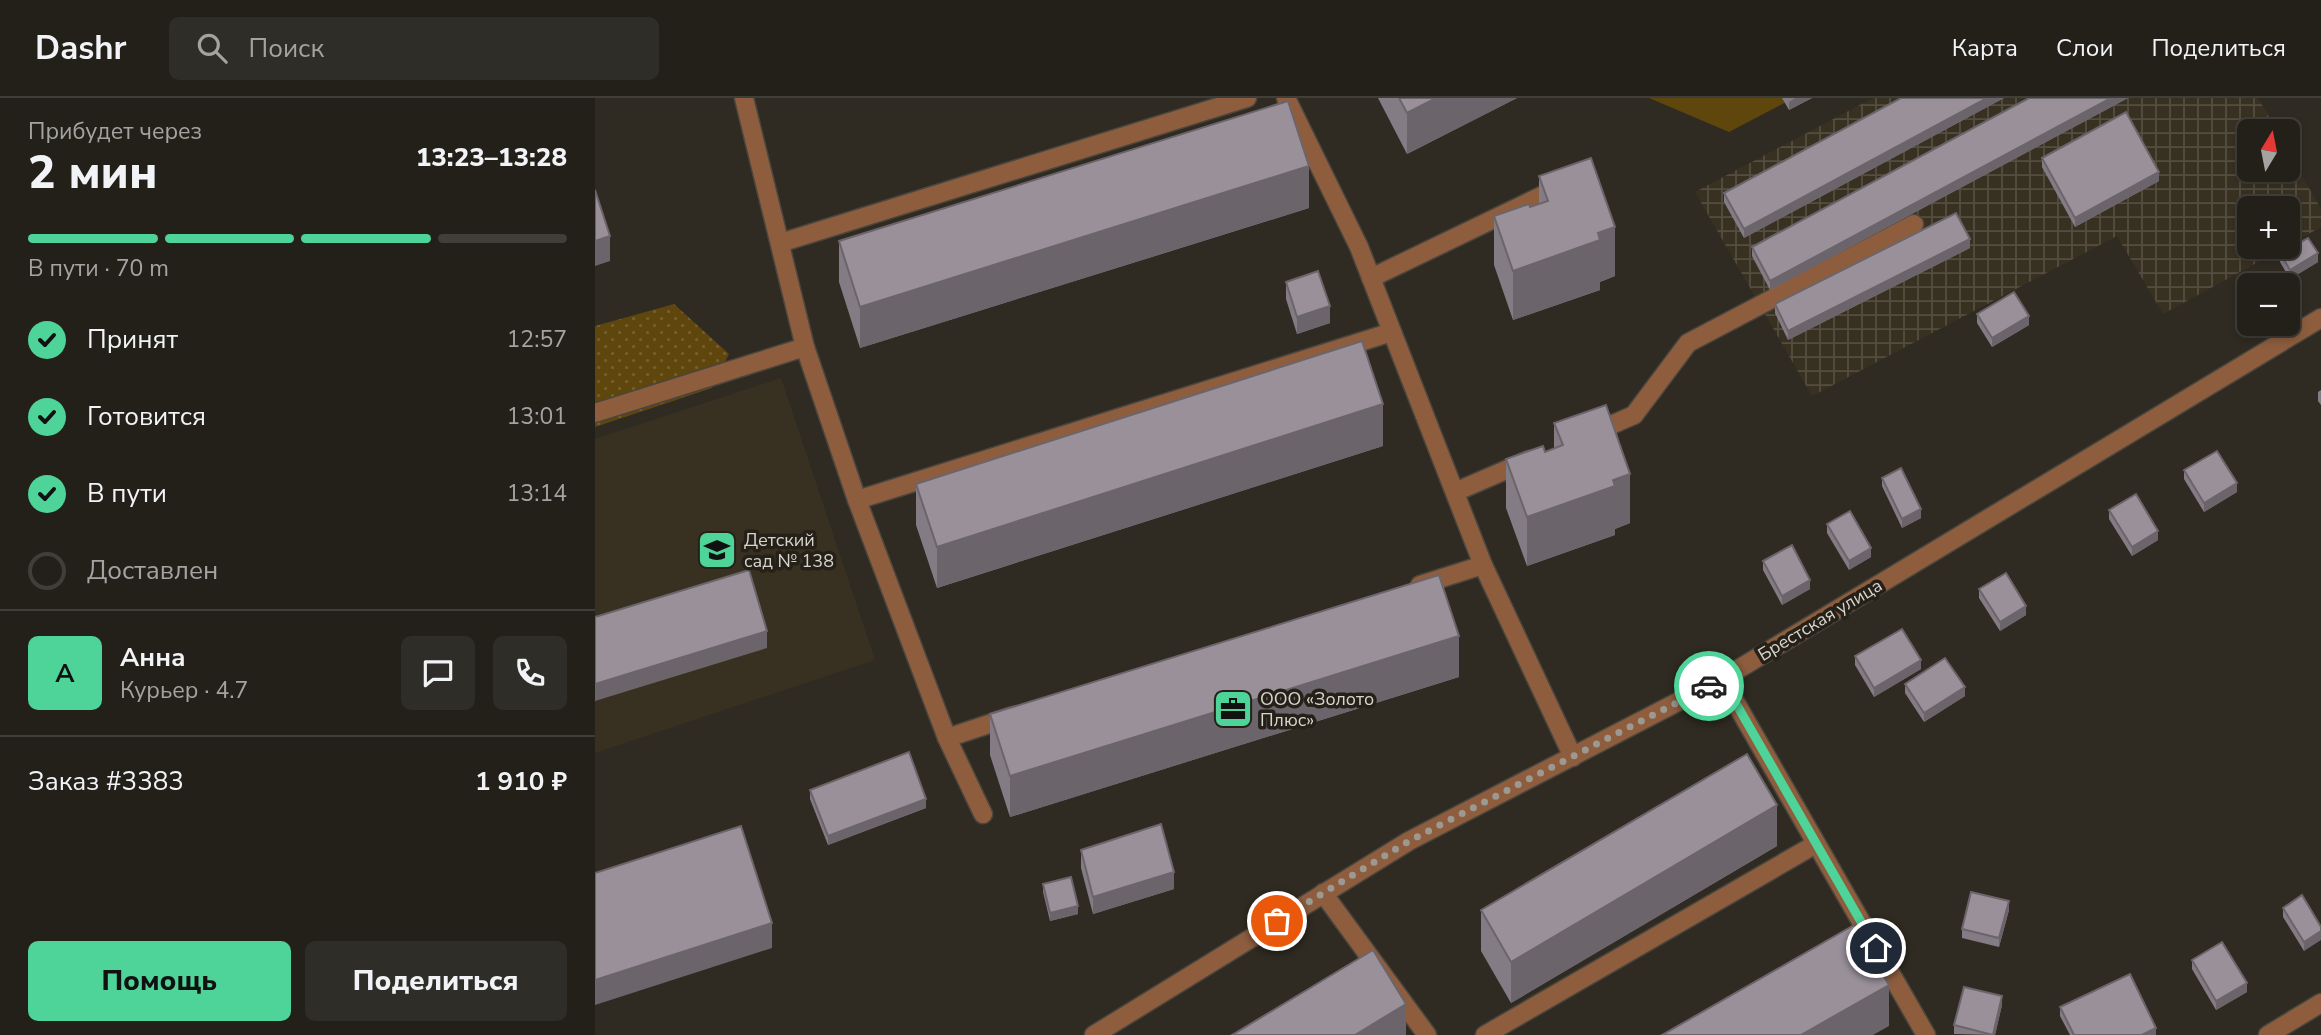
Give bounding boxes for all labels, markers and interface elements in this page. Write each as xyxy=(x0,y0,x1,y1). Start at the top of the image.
search box xyxy=(169,17,659,80)
text: Dashr xyxy=(35,26,127,71)
icon: search xyxy=(193,29,231,67)
text: Поиск xyxy=(249,31,324,66)
text: Карта xyxy=(1952,32,2018,64)
text: Слои xyxy=(2056,32,2113,64)
text: Поделиться xyxy=(2151,32,2286,64)
text: Прибудет через xyxy=(28,116,202,147)
north arrow xyxy=(2237,119,2299,182)
map controls xyxy=(2237,119,2300,336)
text: 13:23–13:28 xyxy=(416,140,567,175)
text: 2 мин xyxy=(28,141,157,204)
button: + xyxy=(2237,196,2300,259)
text: В пути · 70 m xyxy=(28,253,169,284)
button: − xyxy=(2237,273,2300,336)
icon: check xyxy=(28,321,66,359)
text: Принят xyxy=(87,322,178,357)
text: 12:57 xyxy=(507,324,567,355)
icon: check xyxy=(28,398,66,436)
text: Готовится xyxy=(87,399,206,434)
text: 13:01 xyxy=(507,401,567,432)
icon: check xyxy=(28,475,66,513)
text: В пути xyxy=(87,476,167,511)
text: 13:14 xyxy=(507,478,567,509)
place label: Детский сад № 138 xyxy=(744,528,834,573)
school or university icon: Детский сад № 138 xyxy=(696,529,738,571)
text: Доставлен xyxy=(87,553,218,588)
street label: Брестская улица xyxy=(1753,573,1887,667)
button: chat xyxy=(401,636,475,710)
button: phone xyxy=(493,636,567,710)
text: Анна xyxy=(120,640,186,675)
courier xyxy=(1674,651,1744,721)
text: А xyxy=(55,656,75,691)
icon: car xyxy=(1690,667,1728,705)
text: Курьер · 4.7 xyxy=(120,675,248,706)
place label: ООО «Золото Плюс» xyxy=(1260,687,1374,732)
office icon: ООО «Золото Плюс» xyxy=(1212,688,1254,730)
text: Заказ #3383 xyxy=(28,764,184,799)
text: 1 910 ₽ xyxy=(475,764,567,799)
pin xyxy=(1247,891,1307,951)
icon: bag xyxy=(1258,902,1296,940)
pin xyxy=(1846,918,1906,978)
icon: home xyxy=(1857,929,1895,967)
button: Помощь xyxy=(28,941,291,1021)
button: Поделиться xyxy=(305,941,567,1021)

